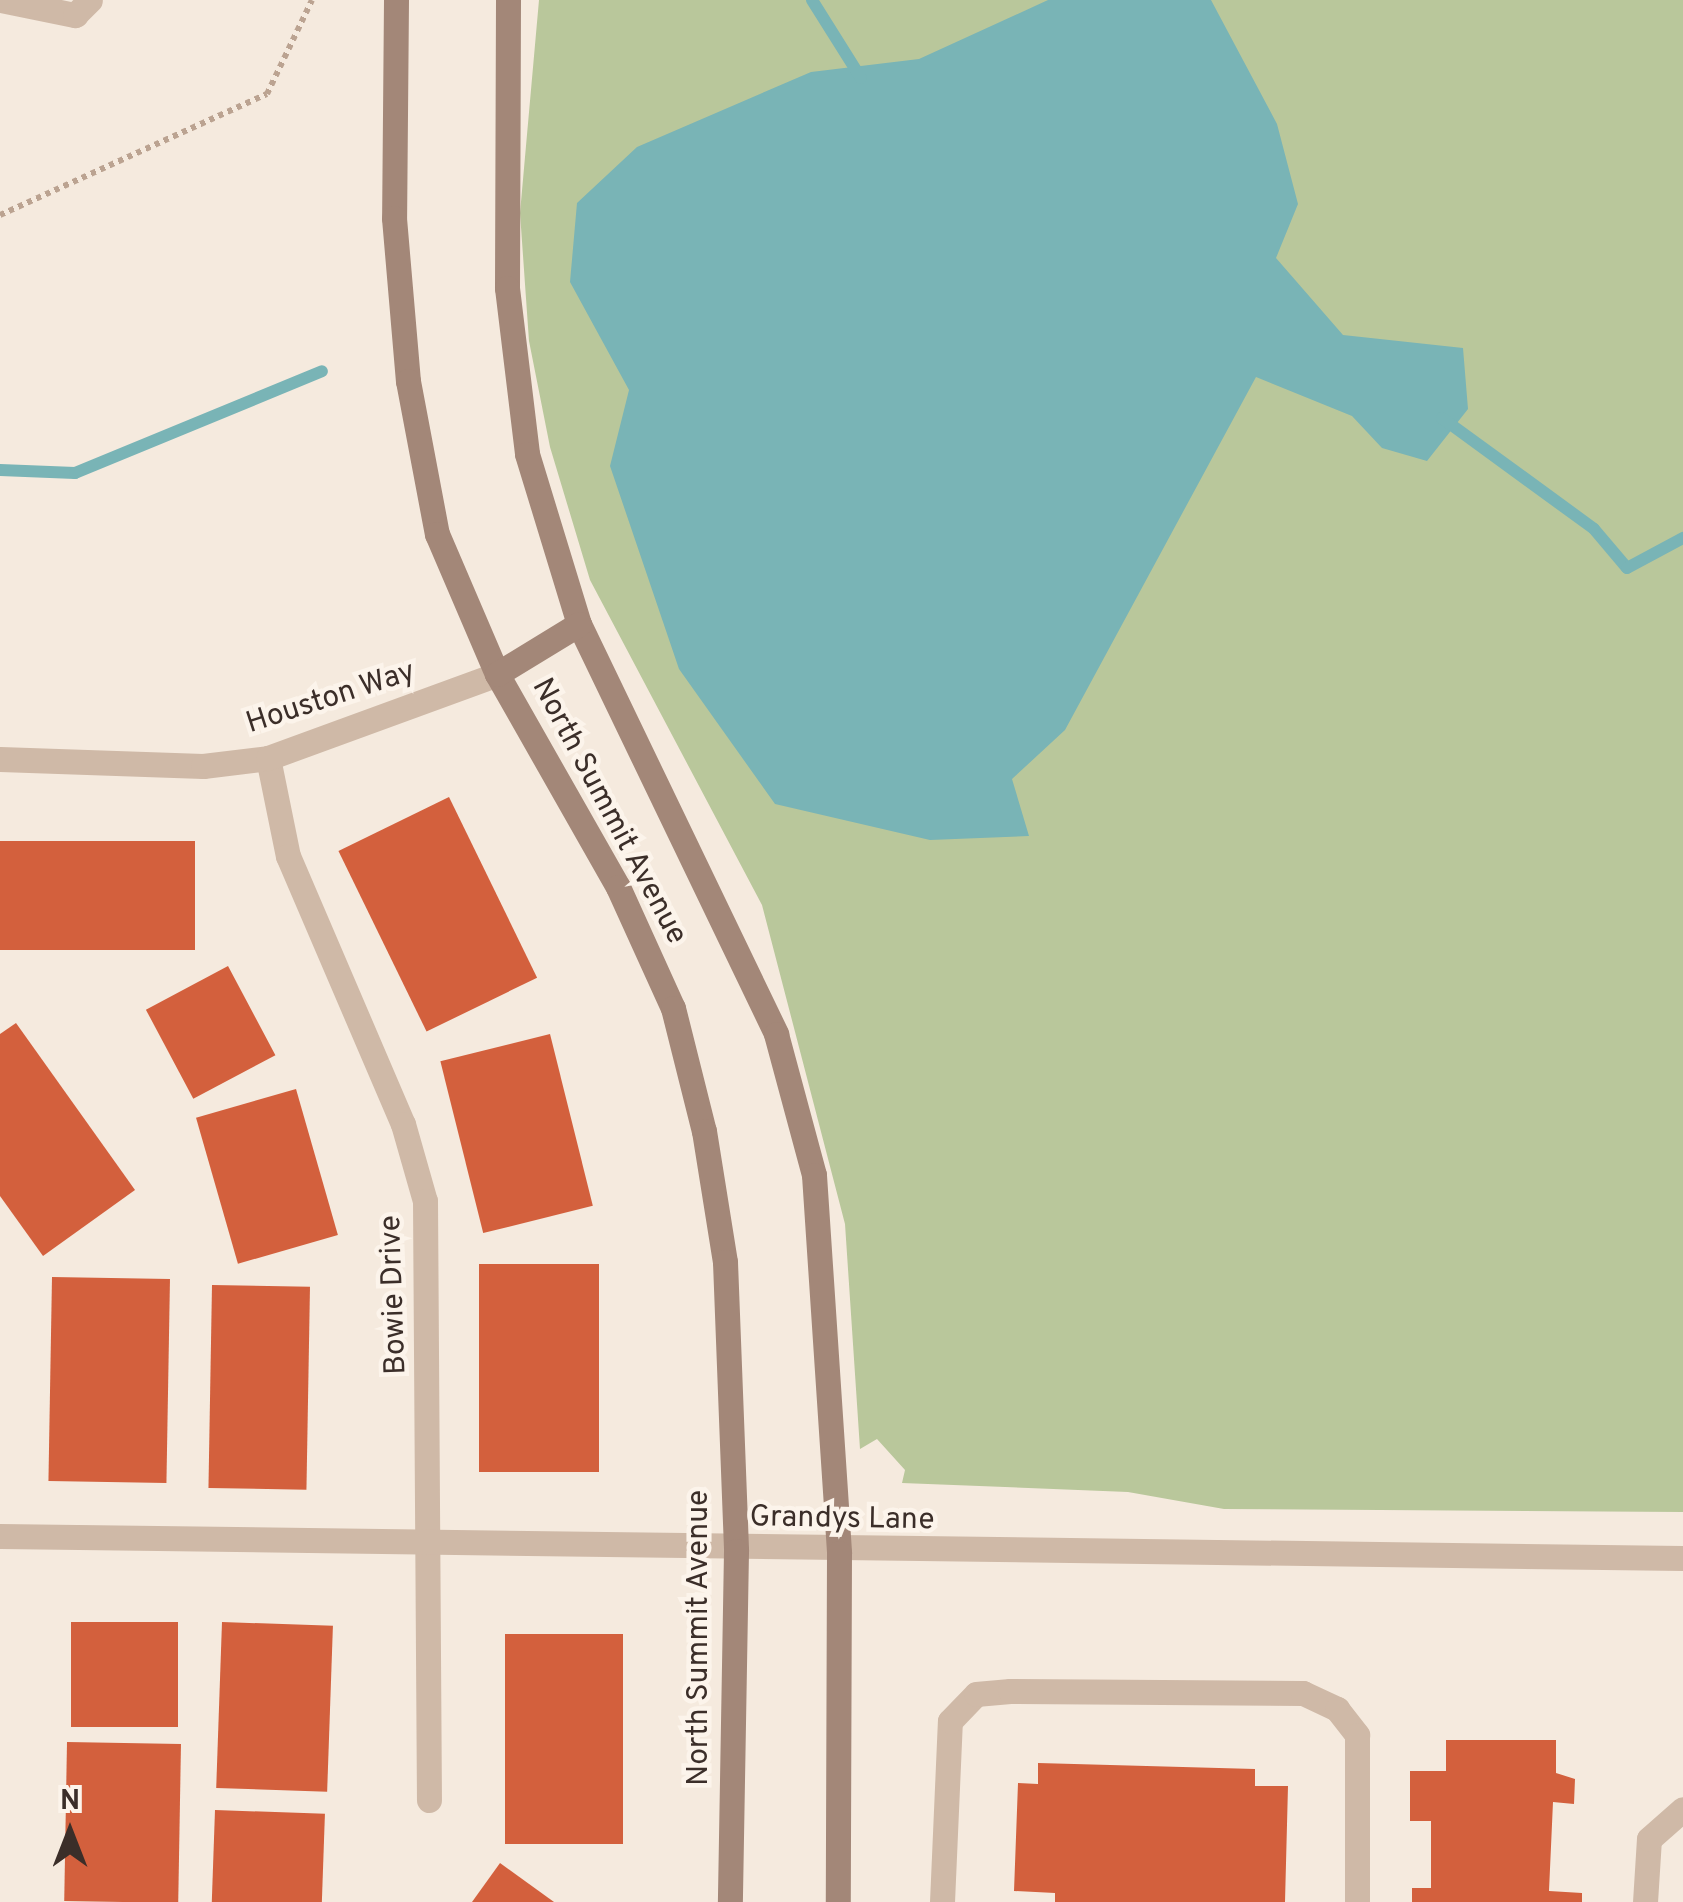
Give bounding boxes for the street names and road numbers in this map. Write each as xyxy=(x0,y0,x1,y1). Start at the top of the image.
street label: Houston Way xyxy=(242,655,420,743)
street label: North Summit Avenue xyxy=(522,672,694,952)
street label: Bowie Drive xyxy=(374,1215,416,1375)
street label: North Summit Avenue xyxy=(682,1489,718,1787)
street label: Grandys Lane xyxy=(749,1500,935,1540)

